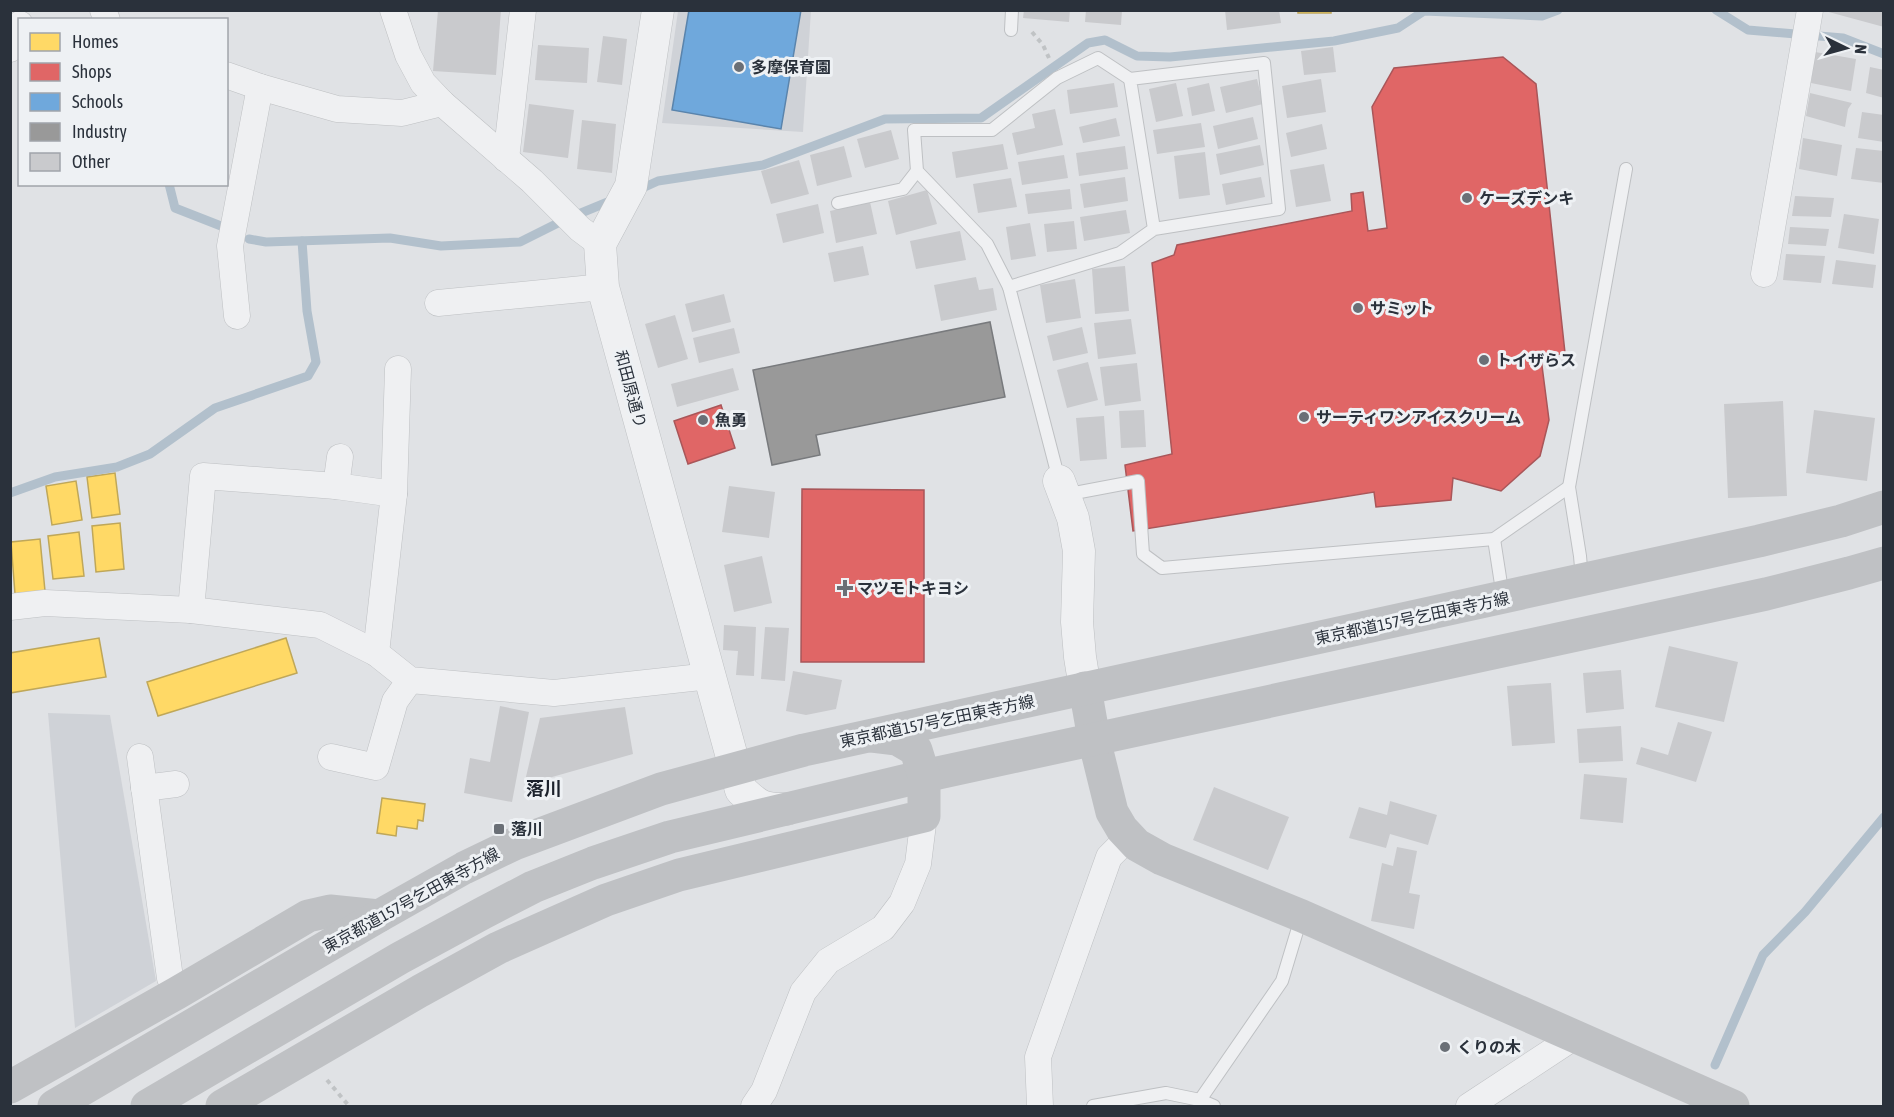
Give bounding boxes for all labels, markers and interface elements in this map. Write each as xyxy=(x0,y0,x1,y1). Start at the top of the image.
legend xyxy=(18,18,228,186)
north arrow xyxy=(1816,18,1876,78)
text: Homes xyxy=(72,31,118,52)
text: N xyxy=(1852,44,1870,55)
place label: 多摩保育園 xyxy=(751,58,831,76)
marker: 多摩保育園 xyxy=(732,60,746,74)
text: Shops xyxy=(72,61,112,82)
text: Schools xyxy=(72,91,123,112)
text: Industry xyxy=(72,121,127,142)
text: Other xyxy=(72,151,111,172)
place label: ケーズデンキ xyxy=(1479,189,1574,207)
marker: ケーズデンキ xyxy=(1460,191,1474,205)
place label: サミット xyxy=(1370,299,1434,317)
marker: サミット xyxy=(1351,301,1365,315)
street label: 和田原通り xyxy=(612,348,650,430)
place label: トイザらス xyxy=(1496,351,1576,369)
marker: トイザらス xyxy=(1477,353,1491,367)
place label: サーティワンアイスクリーム xyxy=(1316,408,1521,426)
marker: サーティワンアイスクリーム xyxy=(1297,410,1311,424)
place label: 魚勇 xyxy=(715,411,747,429)
marker: 魚勇 xyxy=(696,413,710,427)
place label: マツモトキヨシ xyxy=(857,579,969,597)
marker: マツモトキヨシ xyxy=(838,581,852,595)
street label: 東京都道157号乞田東寺方線 xyxy=(1313,589,1511,647)
street label: 東京都道157号乞田東寺方線 xyxy=(838,692,1036,750)
district label: 落川 xyxy=(526,778,562,799)
place label: 落川 xyxy=(511,820,543,838)
marker: 落川 xyxy=(492,822,506,836)
street label: 東京都道157号乞田東寺方線 xyxy=(320,844,502,956)
place label: くりの木 xyxy=(1457,1038,1521,1056)
marker: くりの木 xyxy=(1438,1040,1452,1054)

